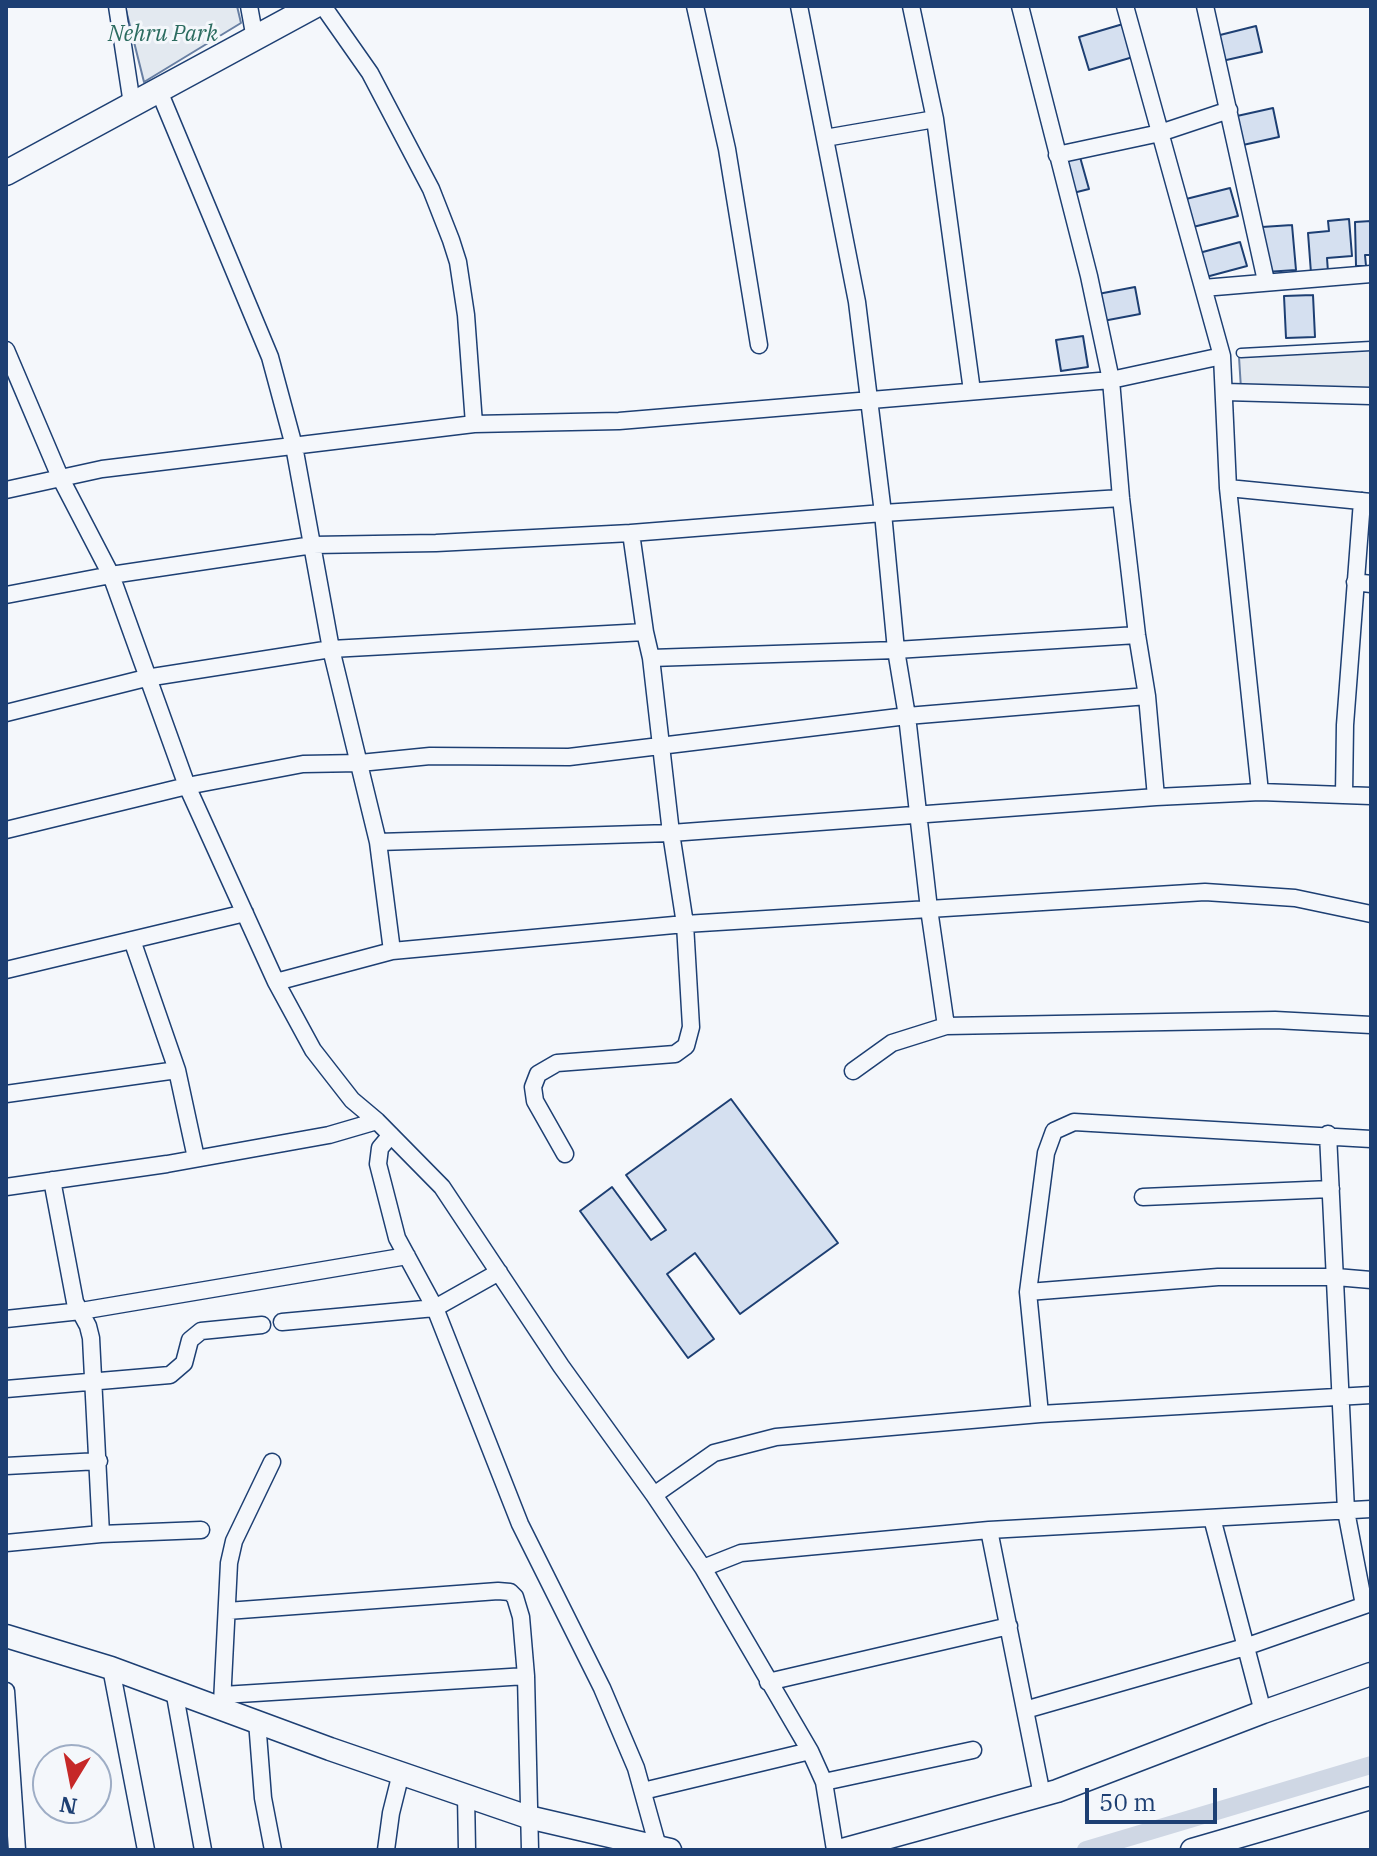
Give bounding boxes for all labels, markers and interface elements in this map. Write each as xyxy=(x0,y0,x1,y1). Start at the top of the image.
park label: Nehru Park xyxy=(108,22,218,48)
north arrow xyxy=(32,1744,112,1824)
scale bar xyxy=(1089,1772,1221,1822)
text: 50 m xyxy=(1099,1786,1156,1818)
text: N xyxy=(57,1790,79,1822)

